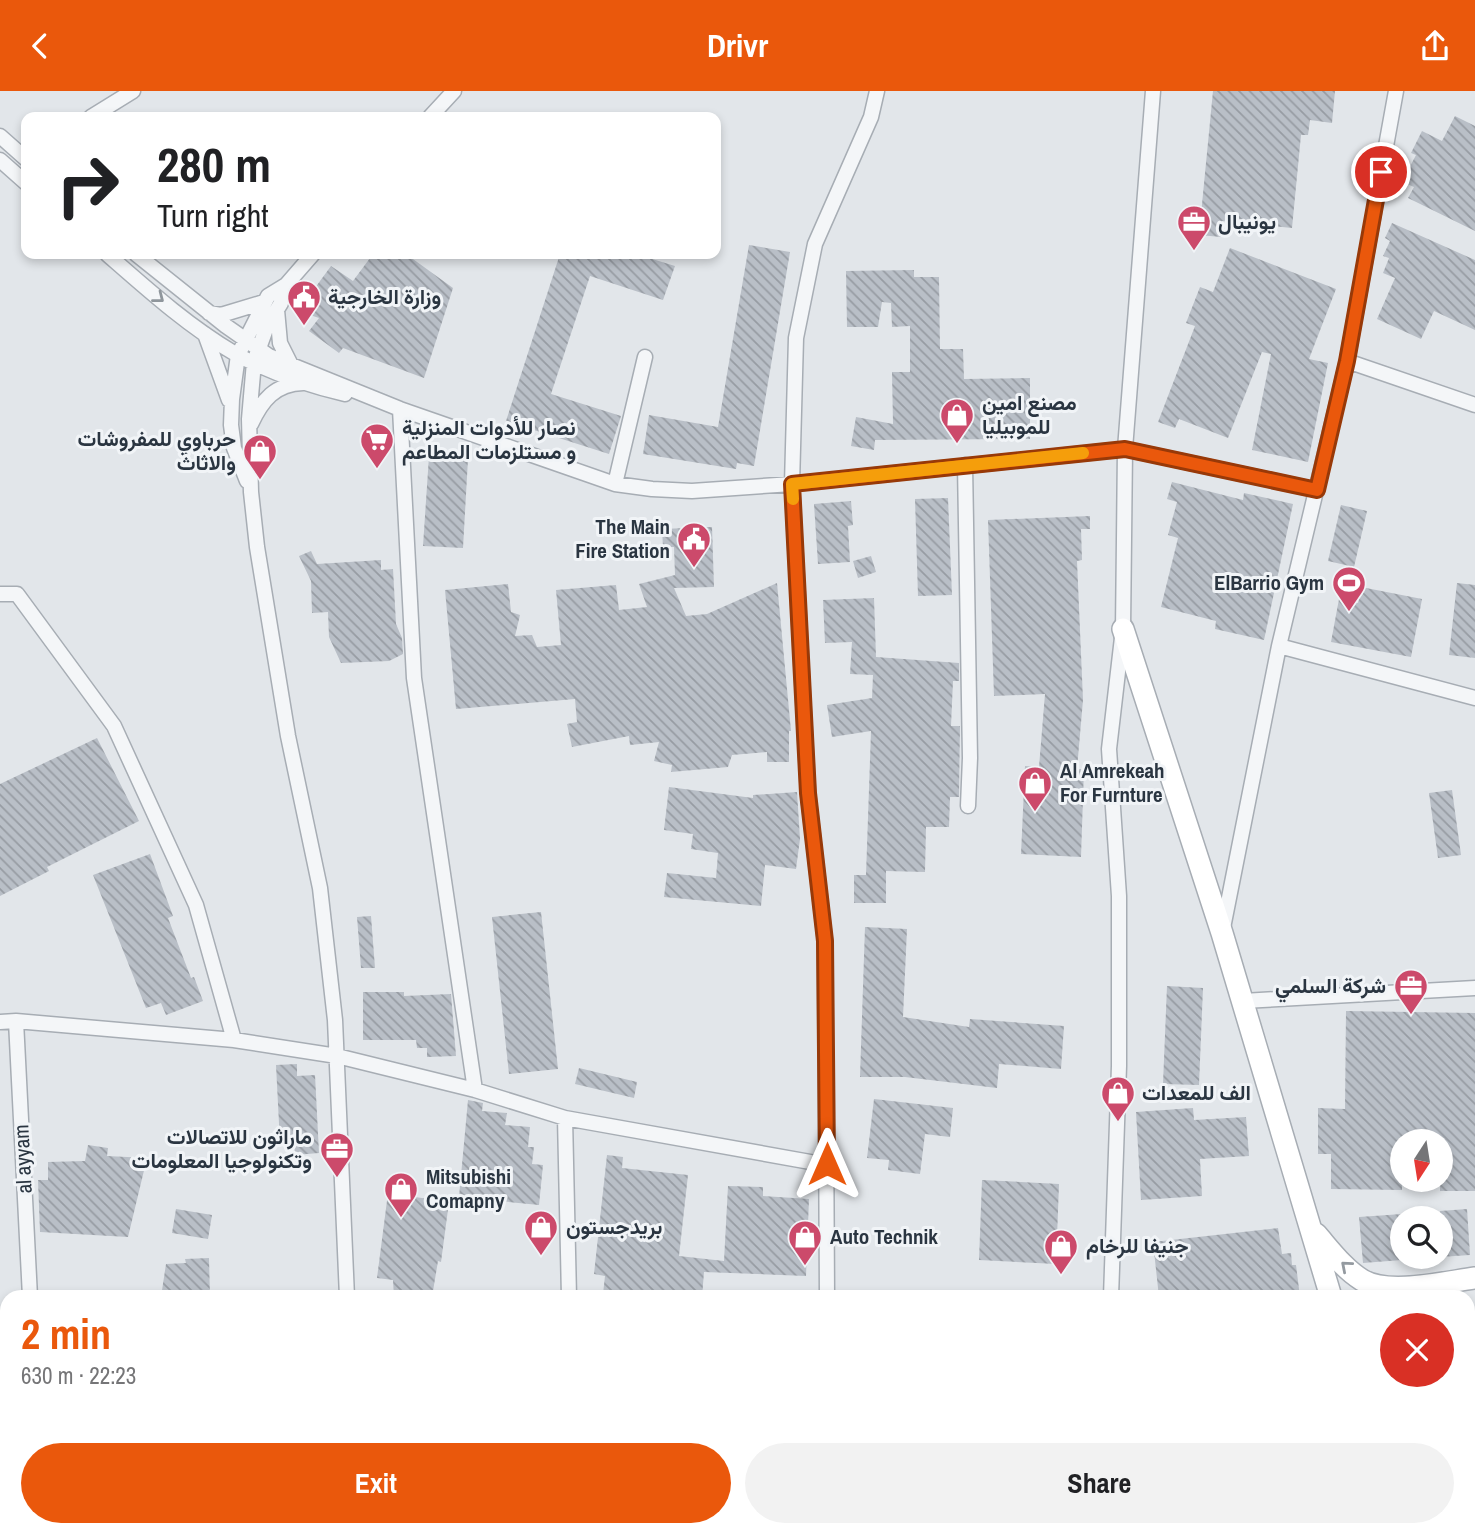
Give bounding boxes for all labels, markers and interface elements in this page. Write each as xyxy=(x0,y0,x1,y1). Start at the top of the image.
text: Drivr xyxy=(707,24,768,67)
icon: back xyxy=(21,27,59,65)
icon: share xyxy=(1416,27,1454,65)
text: 280 m xyxy=(157,131,271,197)
icon: right xyxy=(42,140,133,231)
pin xyxy=(1351,142,1411,202)
icon: arrive xyxy=(1362,153,1400,191)
text: Turn right xyxy=(157,194,269,237)
office icon: يونيبال xyxy=(1175,203,1213,252)
place label: يونيبال xyxy=(1218,207,1276,236)
public building icon: وزارة الخارجية xyxy=(285,278,323,327)
place label: وزارة الخارجية xyxy=(328,282,441,311)
one-way arrow xyxy=(152,289,164,302)
place label: مصنع امين للموبيليا xyxy=(982,388,1077,441)
shop icon: مصنع امين للموبيليا xyxy=(938,396,976,445)
place label: نصار للأدوات المنزلية و مستلزمات المطاعم xyxy=(402,413,576,466)
supermarket icon: نصار للأدوات المنزلية و مستلزمات المطاعم xyxy=(358,421,396,470)
place label: حرباوي للمفروشات والاثاث xyxy=(77,424,236,477)
shop icon: حرباوي للمفروشات والاثاث xyxy=(241,432,279,481)
place label: The Main Fire Station xyxy=(575,512,670,565)
public building icon: The Main Fire Station xyxy=(675,520,713,569)
sports icon: ElBarrio Gym xyxy=(1330,564,1368,613)
place label: ElBarrio Gym xyxy=(1214,568,1324,597)
place label: Al Amrekeah For Furnture xyxy=(1060,756,1165,809)
shop icon: Al Amrekeah For Furnture xyxy=(1016,764,1054,813)
office icon: شركة السلمي xyxy=(1392,967,1430,1016)
place label: شركة السلمي xyxy=(1275,971,1386,1003)
shop icon: الف للمعدات xyxy=(1099,1074,1137,1123)
place label: الف للمعدات xyxy=(1142,1078,1251,1107)
place label: ماراثون للاتصالات وتكنولوجيا المعلومات xyxy=(132,1122,312,1175)
street label: al ayyam xyxy=(6,1124,39,1194)
position arrow xyxy=(790,1127,864,1201)
north arrow xyxy=(1390,1129,1452,1192)
map controls xyxy=(1390,1129,1453,1269)
office icon: ماراثون للاتصالات وتكنولوجيا المعلومات xyxy=(318,1130,356,1179)
place label: Mitsubishi Comapny xyxy=(426,1162,511,1215)
shop icon: Mitsubishi Comapny xyxy=(382,1170,420,1219)
button: search xyxy=(1390,1206,1453,1269)
shop icon: بريدجستون xyxy=(522,1208,560,1257)
place label: بريدجستون xyxy=(566,1212,663,1241)
shop icon: Auto Technik xyxy=(786,1218,824,1267)
place label: Auto Technik xyxy=(830,1222,938,1251)
shop icon: جنيفا للرخام xyxy=(1042,1227,1080,1276)
place label: جنيفا للرخام xyxy=(1086,1231,1189,1260)
one-way arrow xyxy=(1341,1262,1354,1274)
text: 2 min xyxy=(21,1306,111,1362)
button: close xyxy=(1380,1313,1454,1387)
text: 630 m · 22:23 xyxy=(21,1360,136,1391)
button: Exit xyxy=(21,1443,731,1523)
button: Share xyxy=(745,1443,1454,1523)

